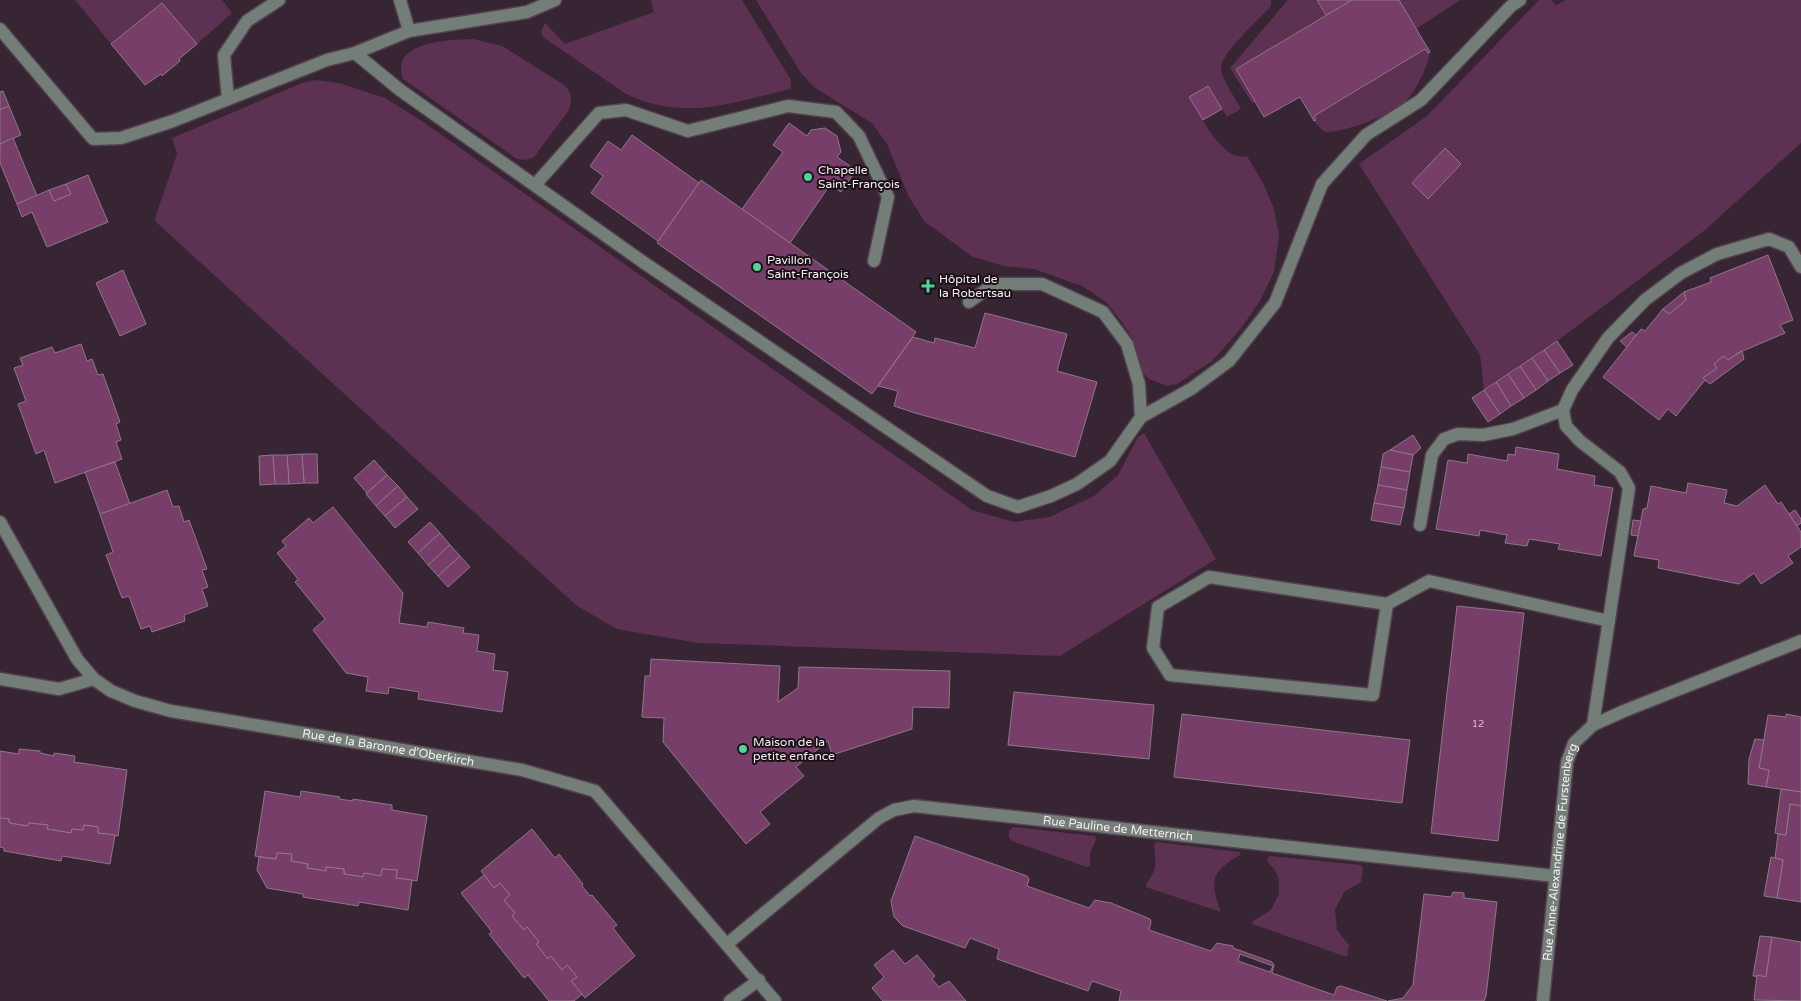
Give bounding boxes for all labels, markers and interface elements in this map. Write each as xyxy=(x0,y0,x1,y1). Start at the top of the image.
place label: Chapelle Saint-François xyxy=(818,163,900,191)
marker: Chapelle Saint-François xyxy=(802,171,814,183)
place label: Pavillon Saint-François xyxy=(767,253,849,281)
marker: Pavillon Saint-François xyxy=(751,261,763,273)
place label: Hôpital de la Robertsau xyxy=(939,272,1011,300)
marker: Hôpital de la Robertsau xyxy=(921,279,935,293)
house number: 12 xyxy=(1472,718,1484,730)
street label: Rue de la Baronne d'Oberkirch xyxy=(301,726,475,769)
place label: Maison de la petite enfance xyxy=(753,735,835,763)
street label: Rue Anne-Alexandrine de Furstenberg xyxy=(1540,741,1580,962)
marker: Maison de la petite enfance xyxy=(737,743,749,755)
street label: Rue Pauline de Metternich xyxy=(1042,813,1194,843)

